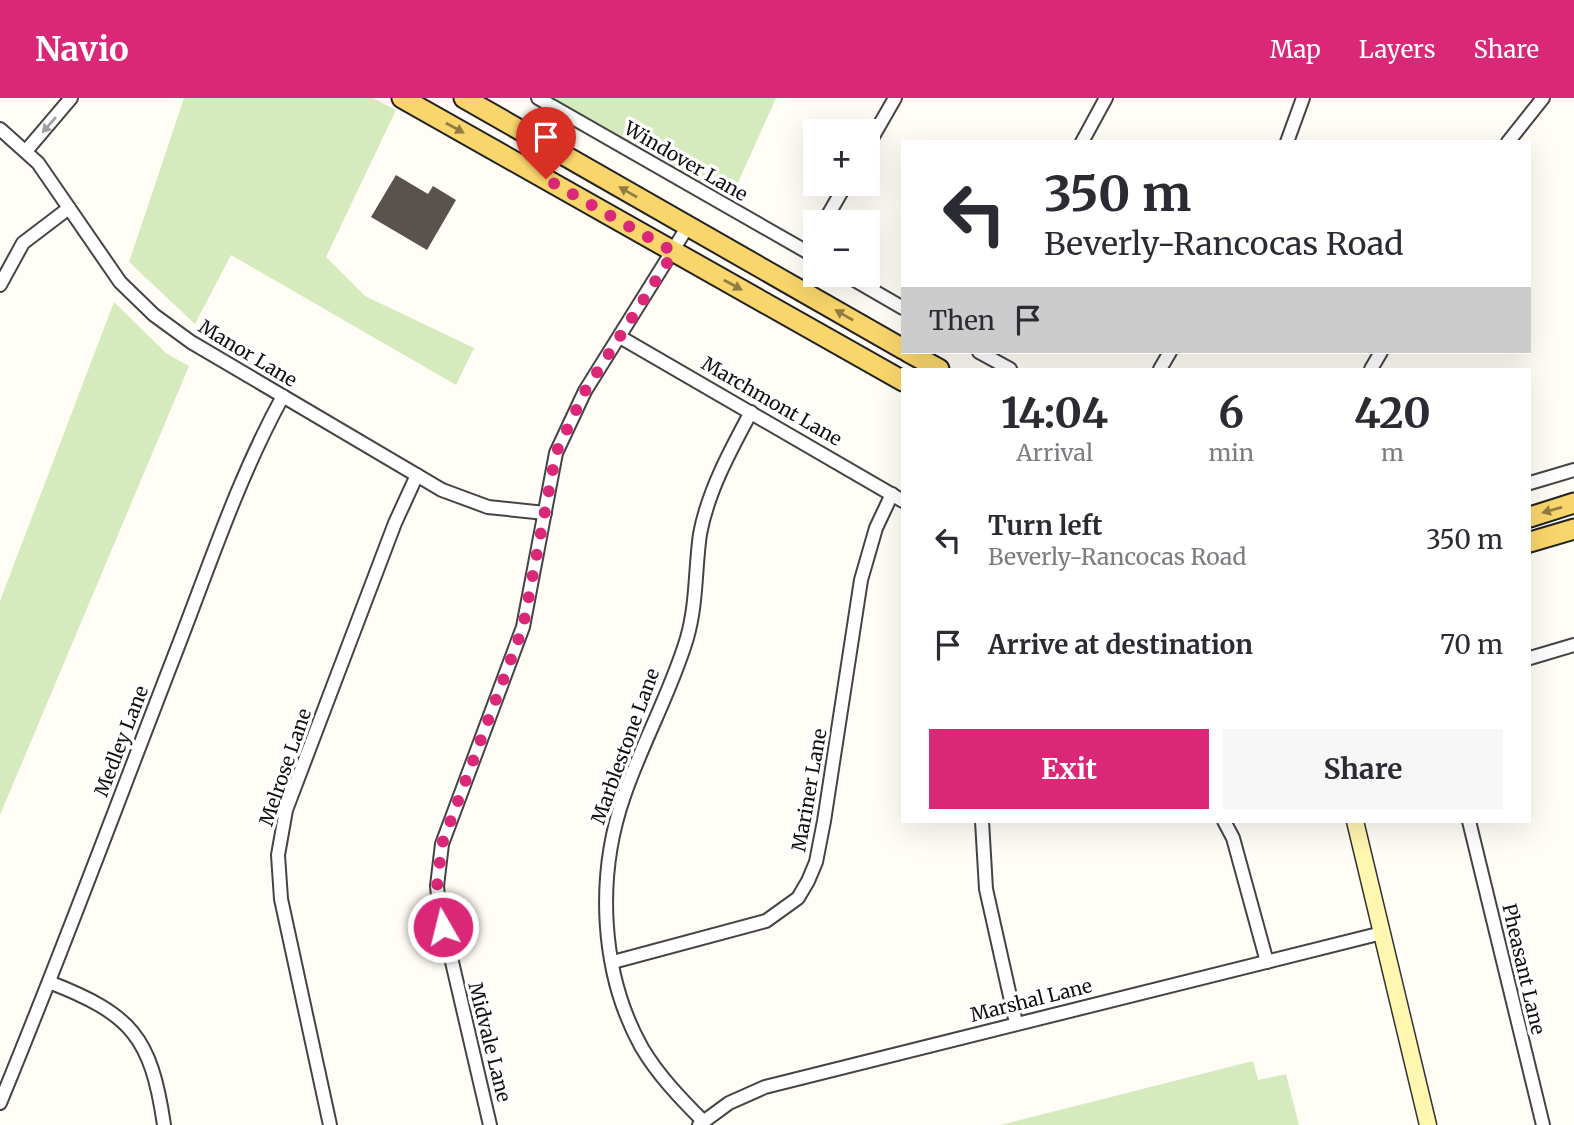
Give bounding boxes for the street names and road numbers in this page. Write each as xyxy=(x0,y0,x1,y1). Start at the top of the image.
street label: Windover Lane xyxy=(619,115,752,206)
street label: Manor Lane xyxy=(194,314,302,392)
street label: Marchmont Lane xyxy=(698,351,847,451)
street label: Marblestone Lane xyxy=(586,665,664,827)
street label: Medley Lane xyxy=(89,682,153,800)
street label: Melrose Lane xyxy=(254,705,316,829)
street label: Mariner Lane xyxy=(786,727,832,853)
street label: Pheasant Lane xyxy=(1497,901,1551,1037)
street label: Marshal Lane xyxy=(968,973,1094,1027)
street label: Midvale Lane xyxy=(464,980,516,1104)

